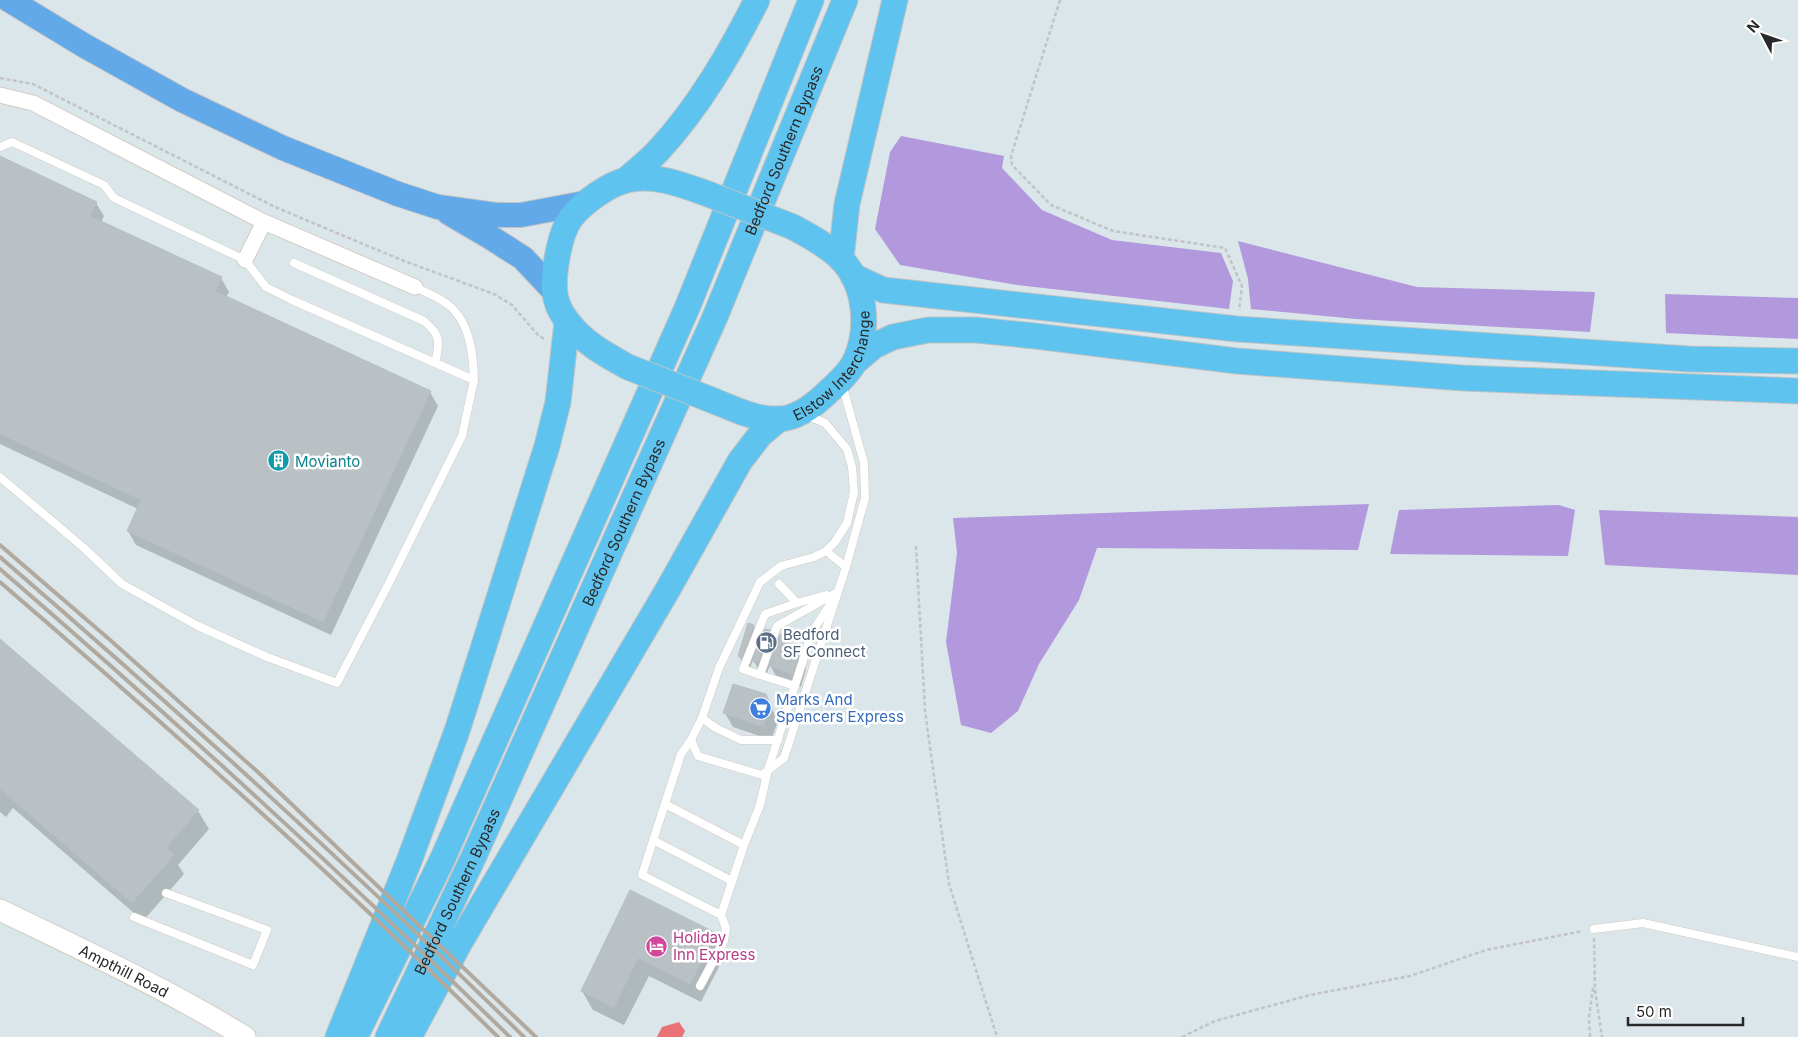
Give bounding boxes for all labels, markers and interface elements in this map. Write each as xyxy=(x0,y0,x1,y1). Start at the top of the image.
north arrow xyxy=(1738,10,1788,60)
text: N xyxy=(1743,17,1763,36)
street label: Bedford Southern Bypass xyxy=(740,63,827,238)
street label: Elstow Interchange xyxy=(790,310,873,425)
street label: Bedford Southern Bypass xyxy=(577,435,669,609)
building icon: Movianto xyxy=(267,449,291,473)
place label: Movianto xyxy=(295,452,360,471)
place label: Bedford SF Connect xyxy=(783,625,866,661)
fuel station icon: Bedford SF Connect xyxy=(755,631,779,655)
place label: Marks And Spencers Express xyxy=(776,690,904,726)
supermarket icon: Marks And Spencers Express xyxy=(748,696,772,720)
street label: Bedford Southern Bypass xyxy=(410,805,504,978)
place label: Holiday Inn Express xyxy=(673,928,755,964)
hotel icon: Holiday Inn Express xyxy=(645,934,669,958)
street label: Ampthill Road xyxy=(76,940,172,1001)
scale bar xyxy=(1628,994,1743,1026)
text: 50 m xyxy=(1636,1002,1672,1021)

